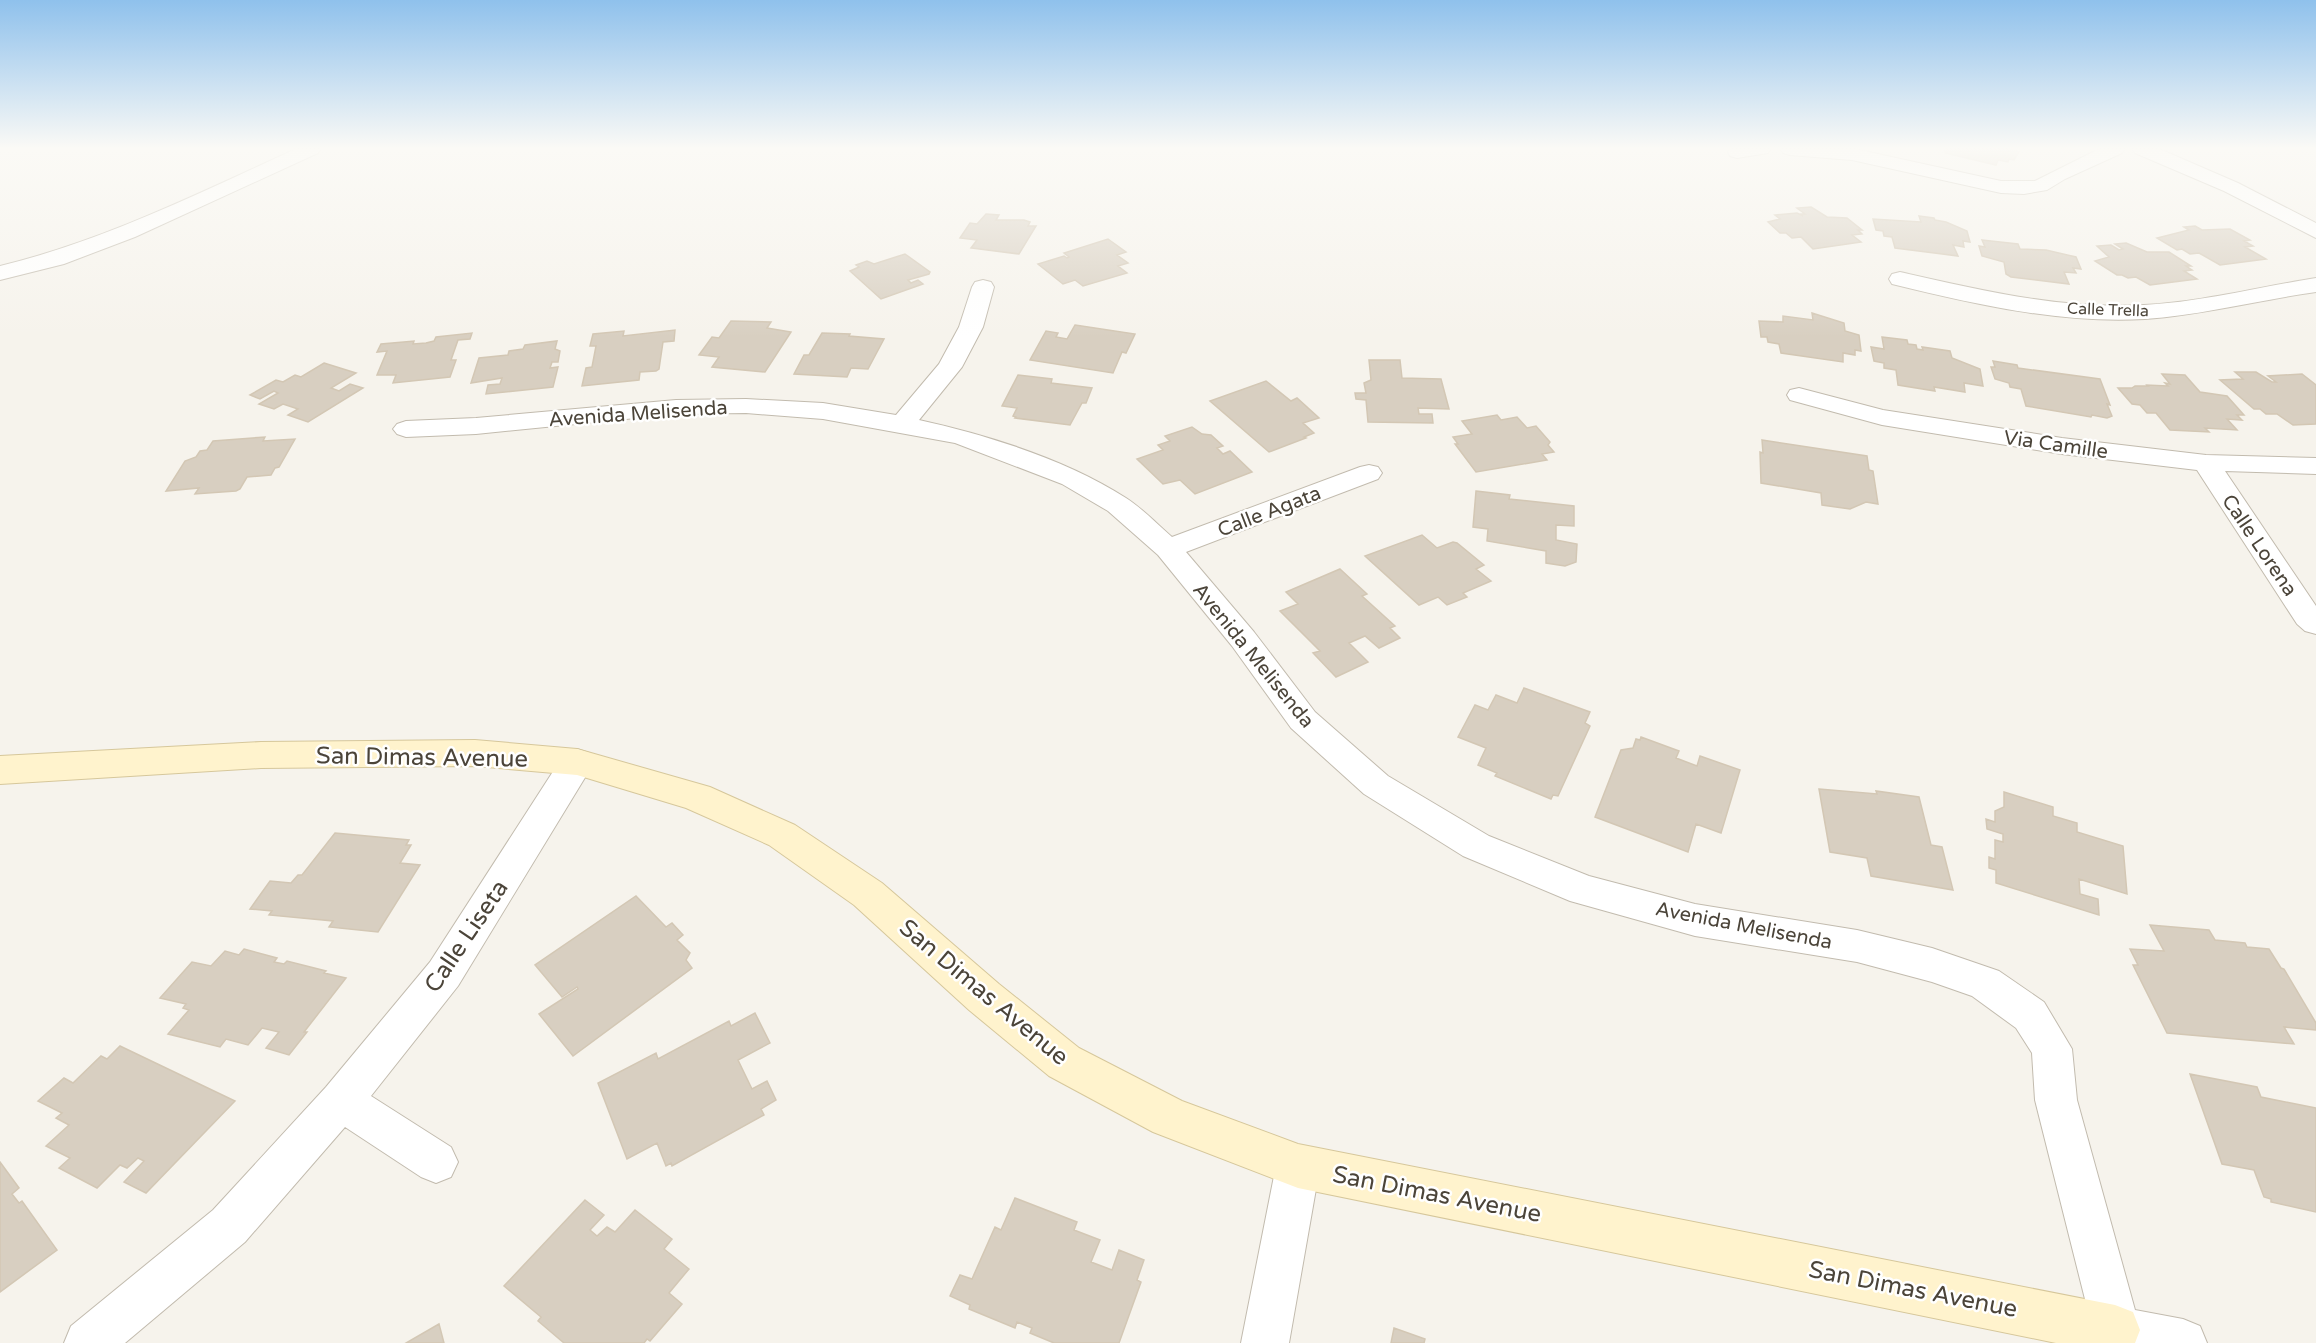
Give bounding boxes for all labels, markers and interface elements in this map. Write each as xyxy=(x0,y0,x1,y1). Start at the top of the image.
street label: Calle Trella xyxy=(2067,299,2149,321)
street label: Avenida Melisenda xyxy=(548,396,728,432)
street label: Via Camille xyxy=(2002,426,2109,464)
street label: Calle Agata xyxy=(1214,481,1324,543)
street label: Calle Lorena xyxy=(2216,490,2302,601)
street label: Avenida Melisenda xyxy=(1187,578,1319,733)
street label: San Dimas Avenue xyxy=(316,741,528,774)
street label: Calle Liseta xyxy=(418,874,515,998)
street label: Avenida Melisenda xyxy=(1653,897,1834,955)
street label: San Dimas Avenue xyxy=(893,913,1074,1072)
street label: San Dimas Avenue xyxy=(1330,1160,1544,1229)
street label: San Dimas Avenue xyxy=(1806,1255,2020,1324)

